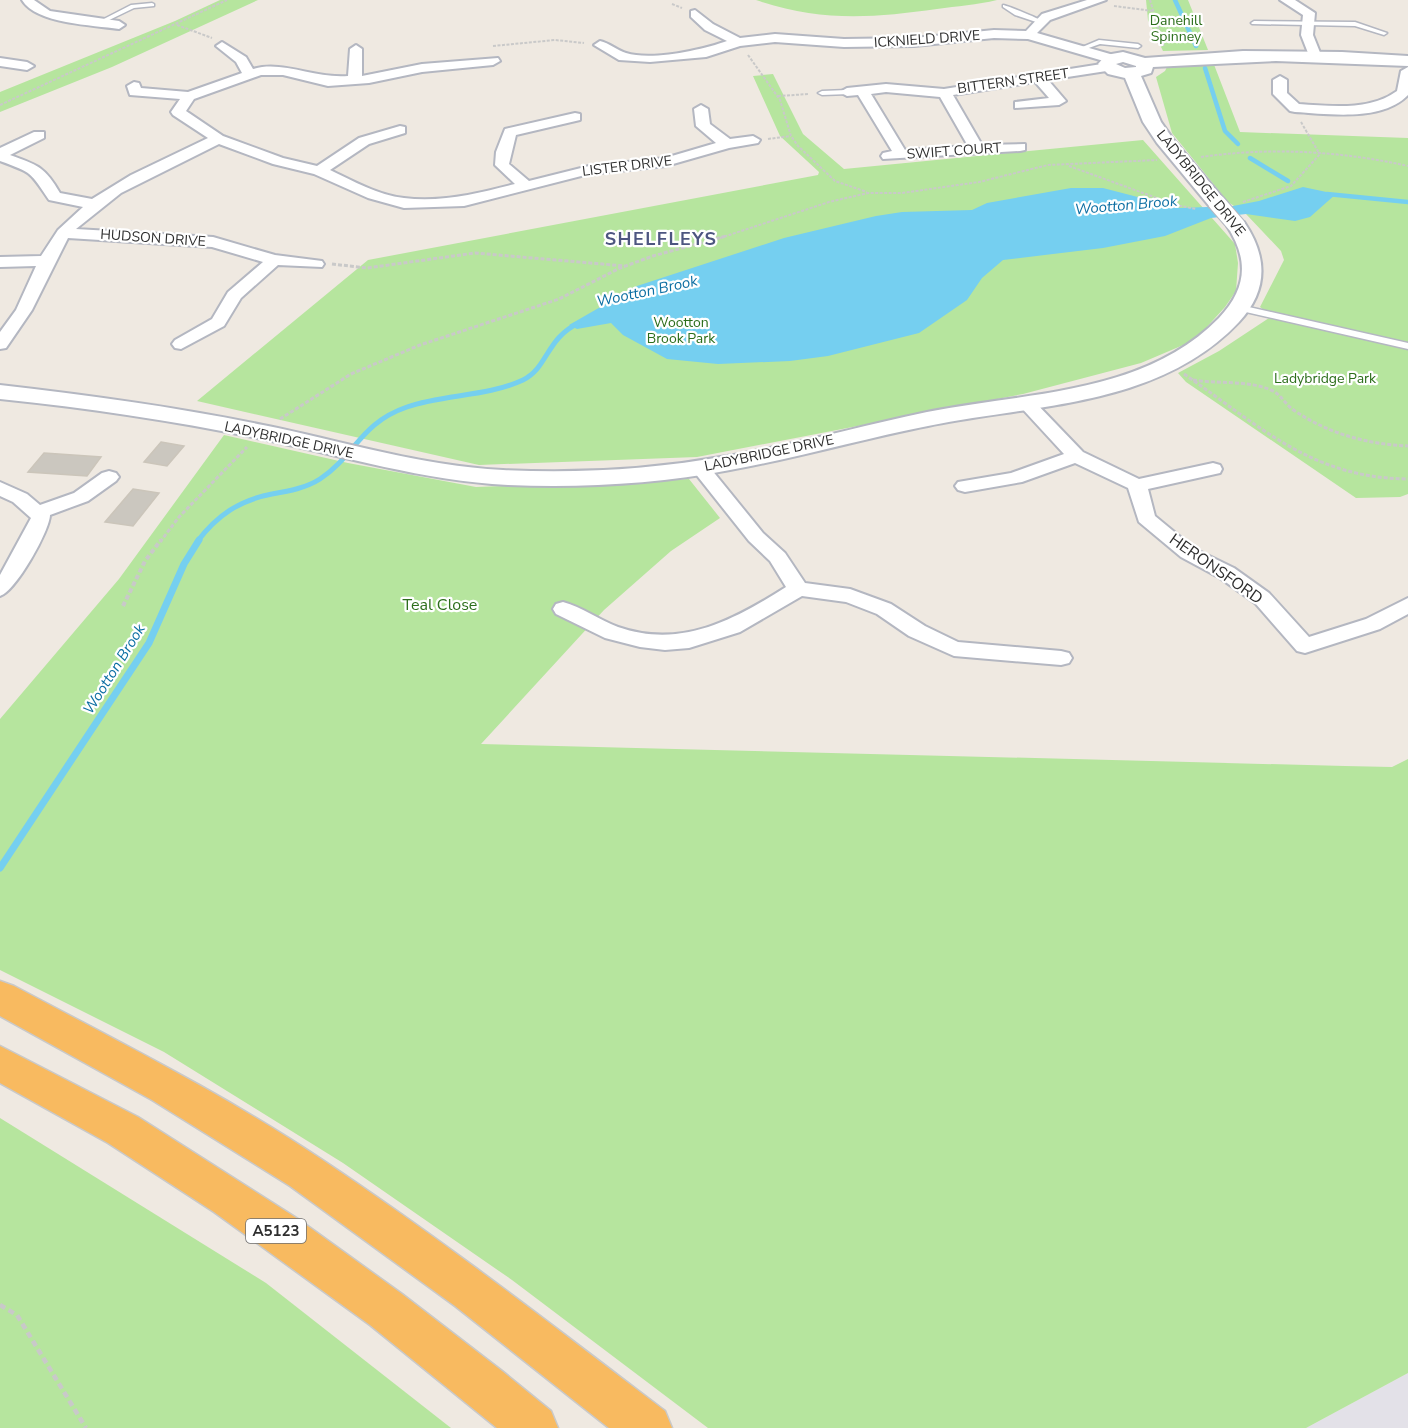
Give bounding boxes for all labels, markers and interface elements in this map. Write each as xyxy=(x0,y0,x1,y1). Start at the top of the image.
park label: Danehill Spinney xyxy=(1150,11,1203,46)
street label: ICKNIELD DRIVE xyxy=(873,26,981,52)
street label: BITTERN STREET xyxy=(956,64,1070,98)
street label: LADYBRIDGE DRIVE xyxy=(1152,126,1250,240)
street label: SWIFT COURT xyxy=(906,138,1002,164)
street label: LISTER DRIVE xyxy=(581,151,673,181)
water label: Wootton Brook xyxy=(1074,191,1179,219)
street label: HUDSON DRIVE xyxy=(100,225,206,251)
district label: SHELFLEYS xyxy=(605,227,717,251)
water label: Wootton Brook xyxy=(595,270,700,311)
park label: Wootton Brook Park xyxy=(647,313,716,348)
park label: Ladybridge Park xyxy=(1274,369,1377,388)
street label: LADYBRIDGE DRIVE xyxy=(223,417,355,463)
street label: LADYBRIDGE DRIVE xyxy=(703,430,835,476)
street label: HERONSFORD xyxy=(1165,529,1267,609)
park label: Teal Close xyxy=(403,594,477,616)
water label: Wootton Brook xyxy=(78,620,150,718)
road number: A5123 xyxy=(246,1219,306,1243)

